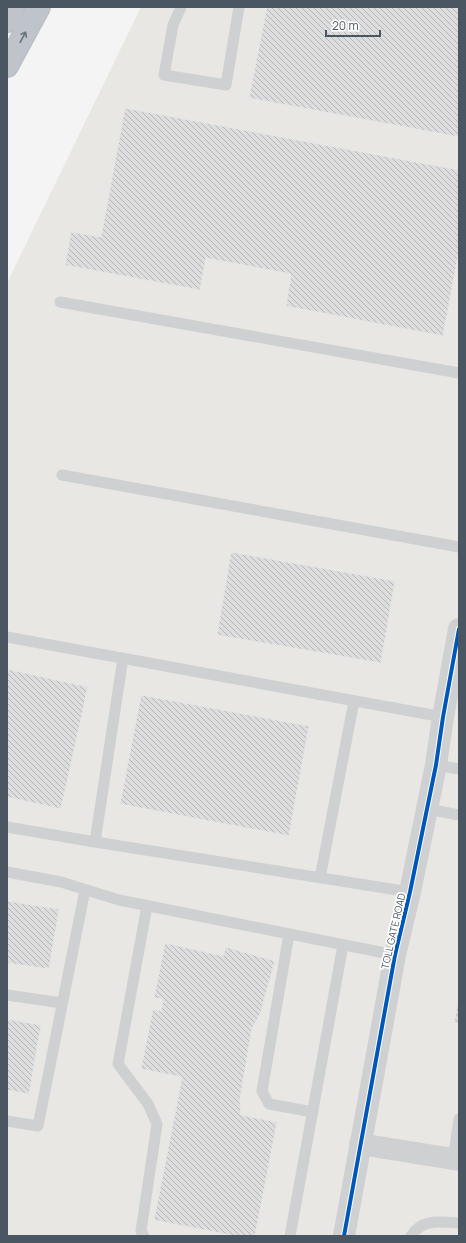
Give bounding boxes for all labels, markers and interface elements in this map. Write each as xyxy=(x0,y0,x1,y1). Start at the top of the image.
scale bar xyxy=(326,12,380,38)
text: 20 m xyxy=(332,17,359,34)
one-way arrow xyxy=(20,31,27,43)
street label: TOLL GATE ROAD xyxy=(377,891,409,970)

